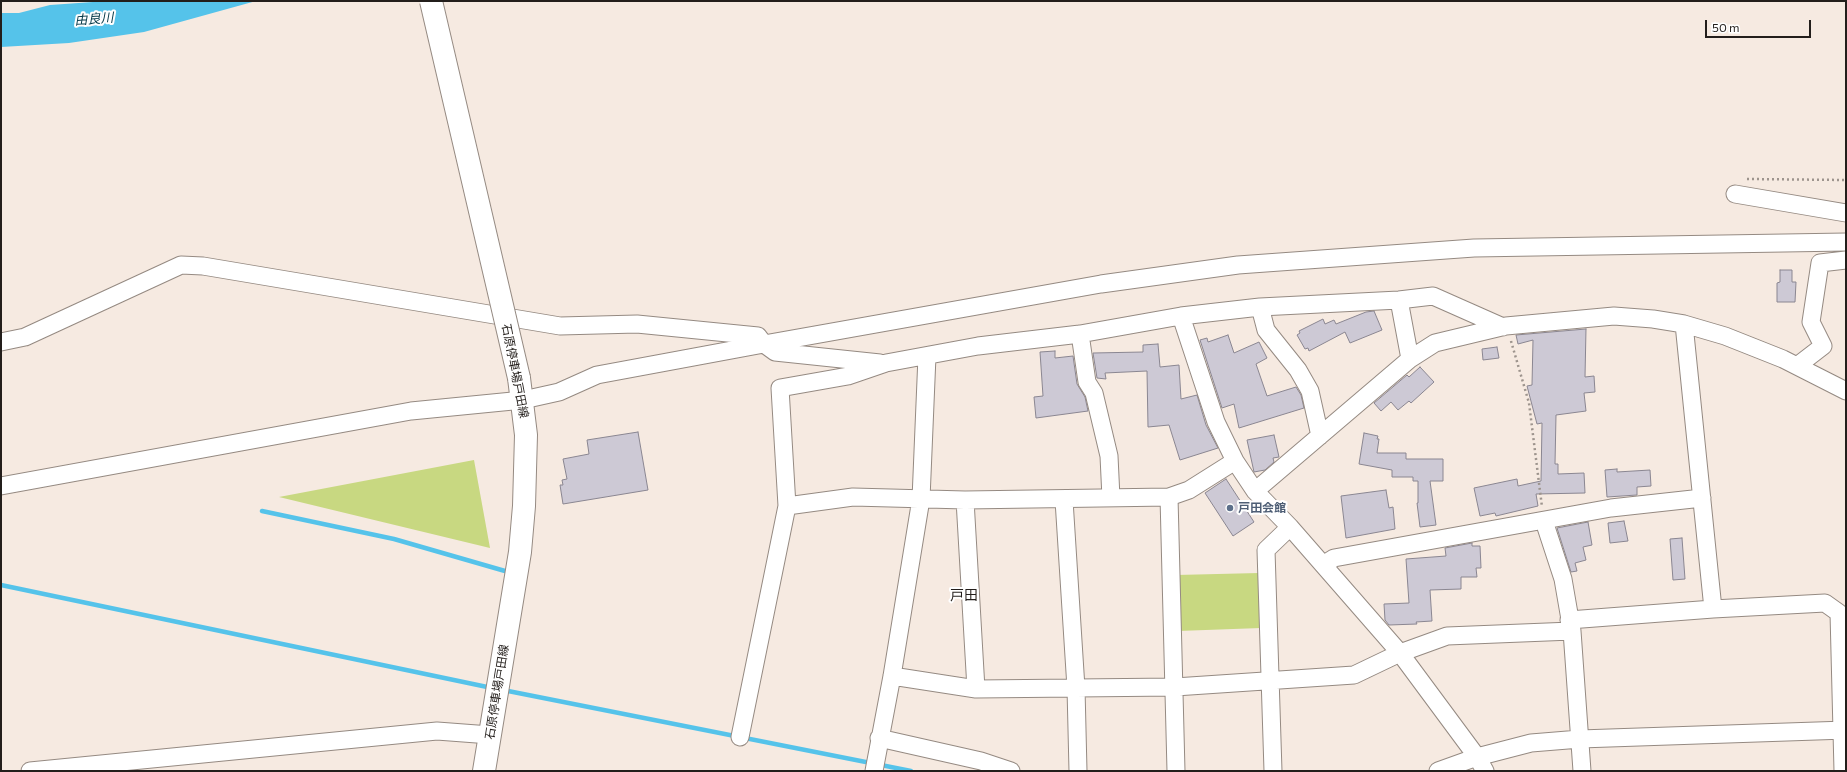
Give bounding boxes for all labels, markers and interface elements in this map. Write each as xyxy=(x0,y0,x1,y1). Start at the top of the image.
water label: 由良川 xyxy=(74,10,114,28)
scale bar xyxy=(1707,12,1813,38)
text: 50 m xyxy=(1712,20,1740,34)
street label: 石原停車場戸田線 xyxy=(499,323,531,419)
place label: 戸田会館 xyxy=(1238,501,1286,515)
marker: 戸田会館 xyxy=(1225,503,1235,513)
district label: 戸田 xyxy=(950,587,978,603)
street label: 石原停車場戸田線 xyxy=(482,643,512,741)

